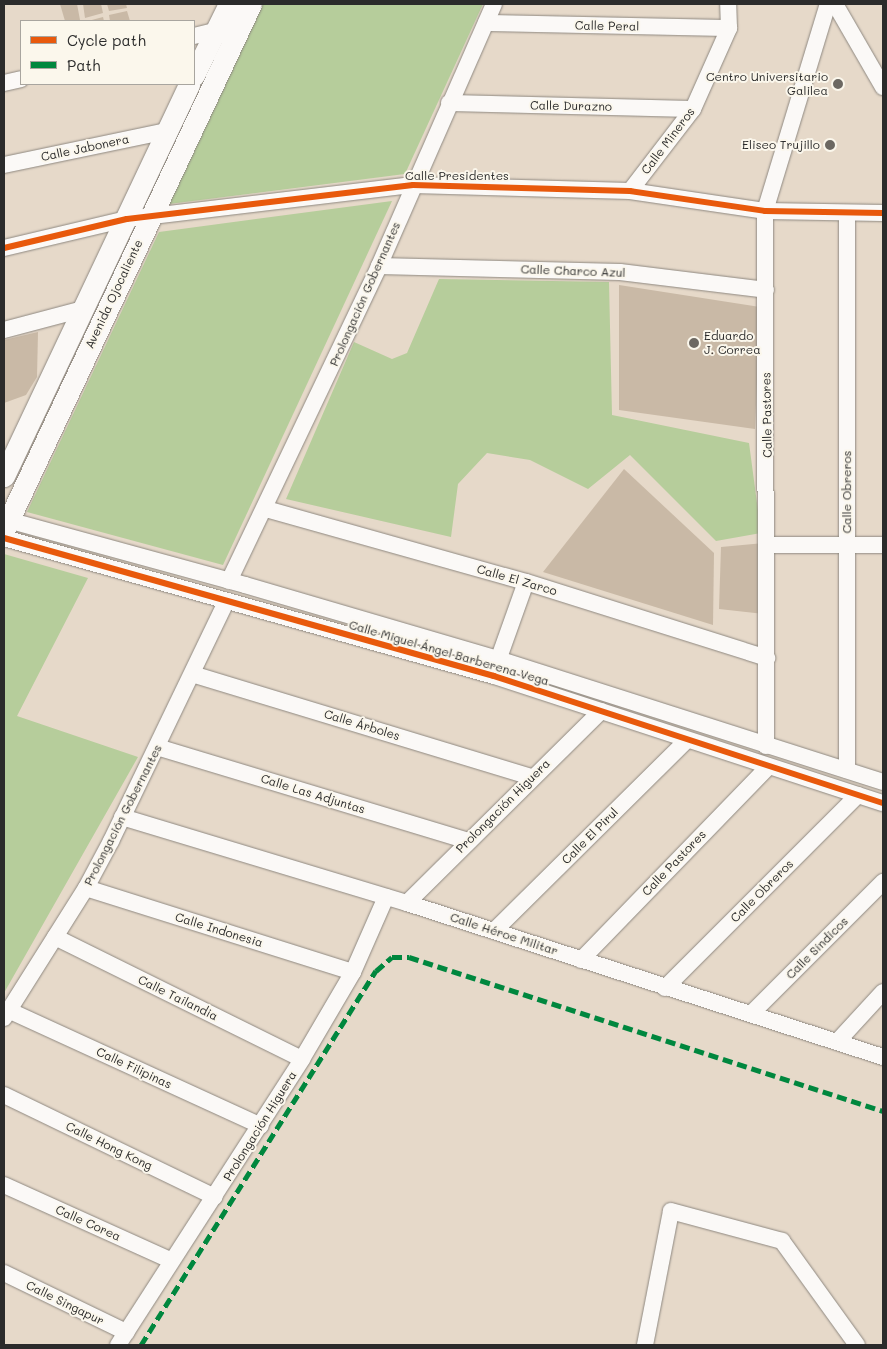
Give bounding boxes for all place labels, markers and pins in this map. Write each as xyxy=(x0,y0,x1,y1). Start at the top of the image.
place label: Centro Universitario Galilea xyxy=(706,70,828,98)
marker: Centro Universitario Galilea xyxy=(832,78,844,90)
place label: Eliseo Trujillo xyxy=(742,138,820,152)
marker: Eliseo Trujillo xyxy=(824,139,836,151)
place label: Eduardo J. Correa xyxy=(704,329,761,357)
marker: Eduardo J. Correa xyxy=(688,337,700,349)

